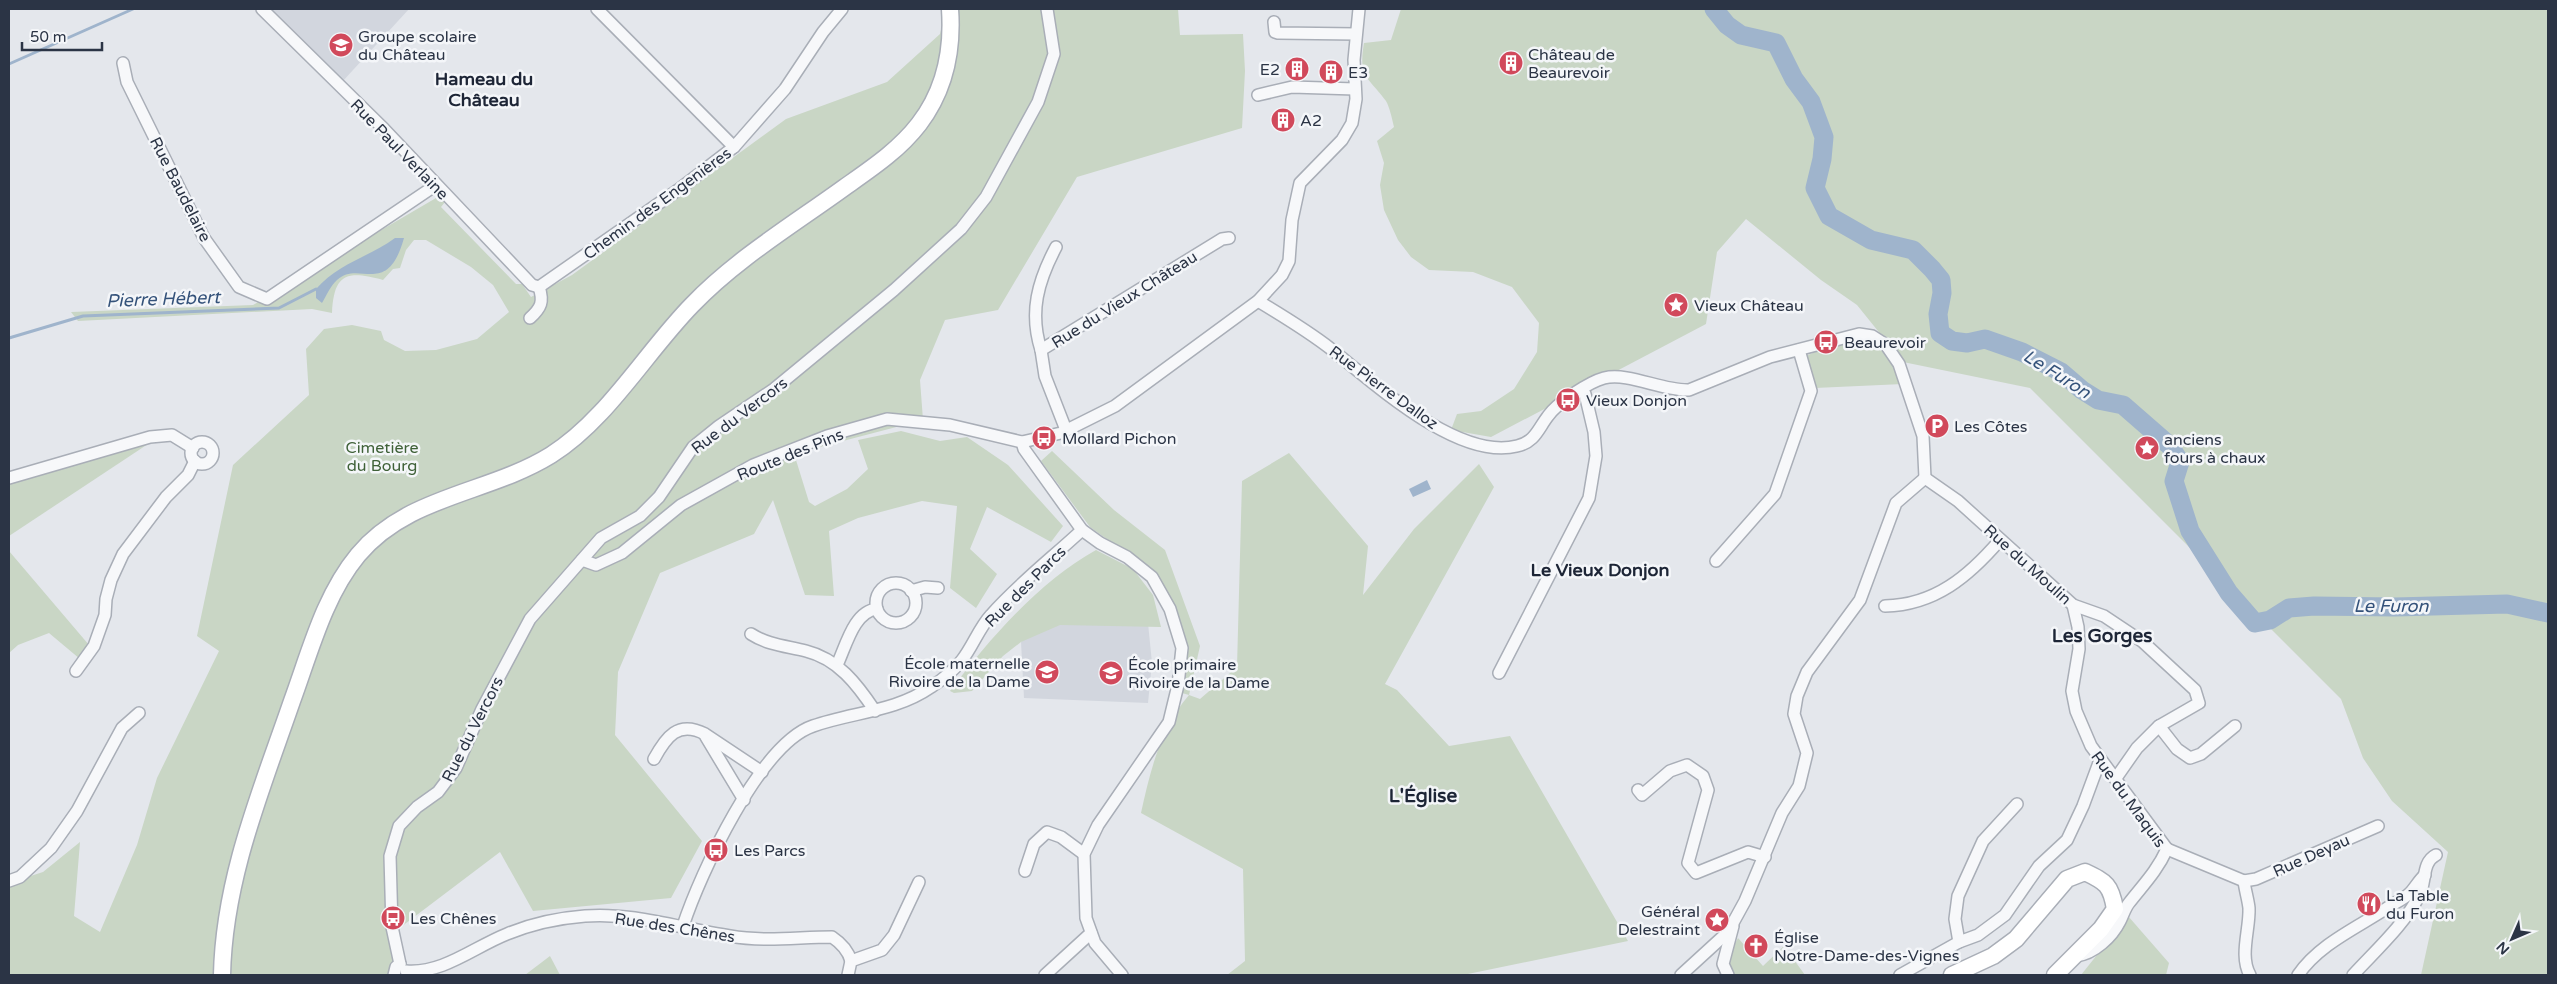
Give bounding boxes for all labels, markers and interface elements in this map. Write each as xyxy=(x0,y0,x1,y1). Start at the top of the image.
scale bar xyxy=(22,20,102,52)
place label: Groupe scolaire du Château xyxy=(358,27,477,65)
text: 50 m xyxy=(30,28,67,46)
school or university icon: Groupe scolaire du Château xyxy=(328,32,354,58)
place label: Château de Beaurevoir xyxy=(1528,45,1615,83)
building icon: Château de Beaurevoir xyxy=(1498,50,1524,76)
building icon: E2 xyxy=(1284,56,1310,82)
building icon: E3 xyxy=(1318,59,1344,85)
place label: E2 xyxy=(1260,60,1280,80)
place label: E3 xyxy=(1348,63,1368,83)
district label: Hameau du Château xyxy=(435,68,533,111)
street label: Rue Paul Verlaine xyxy=(346,95,453,204)
building icon: A2 xyxy=(1270,107,1296,133)
place label: A2 xyxy=(1300,111,1322,131)
street label: Rue Baudelaire xyxy=(145,134,215,245)
street label: Chemin des Engenières xyxy=(580,143,735,264)
street label: Rue du Vieux Château xyxy=(1048,247,1201,353)
water label: Pierre Hébert xyxy=(106,286,222,312)
place icon: Vieux Château xyxy=(1663,292,1689,318)
place label: Vieux Château xyxy=(1694,296,1804,316)
bus stop icon: Beaurevoir xyxy=(1813,329,1839,355)
place label: Beaurevoir xyxy=(1844,333,1927,353)
street label: Rue Pierre Dalloz xyxy=(1325,342,1442,434)
water label: Le Furon xyxy=(2019,345,2096,404)
street label: Rue du Vercors xyxy=(687,373,792,459)
bus stop icon: Vieux Donjon xyxy=(1555,387,1581,413)
place label: Vieux Donjon xyxy=(1586,391,1687,411)
parking icon: Les Côtes xyxy=(1924,413,1950,439)
place label: Les Côtes xyxy=(1954,417,2027,437)
street label: Route des Pins xyxy=(734,424,847,485)
bus stop icon: Mollard Pichon xyxy=(1031,425,1057,451)
place label: Mollard Pichon xyxy=(1062,429,1176,449)
place label: anciens fours à chaux xyxy=(2164,430,2266,468)
place icon: anciens fours à chaux xyxy=(2134,435,2160,461)
park label: Cimetière du Bourg xyxy=(346,438,418,476)
street label: Rue du Moulin xyxy=(1979,520,2075,609)
street label: Rue des Parcs xyxy=(981,542,1071,632)
district label: Le Vieux Donjon xyxy=(1531,559,1669,581)
water label: Le Furon xyxy=(2353,595,2430,617)
district label: Les Gorges xyxy=(2052,625,2152,648)
place label: École maternelle Rivoire de la Dame xyxy=(888,654,1030,692)
place label: École primaire Rivoire de la Dame xyxy=(1128,655,1270,693)
school or university icon: École maternelle Rivoire de la Dame xyxy=(1034,659,1060,685)
school or university icon: École primaire Rivoire de la Dame xyxy=(1098,660,1124,686)
street label: Rue du Vercors xyxy=(438,673,508,785)
street label: Rue du Maquis xyxy=(2087,747,2170,852)
district label: L'Église xyxy=(1389,784,1457,808)
street label: Rue Deyau xyxy=(2270,830,2353,882)
bus stop icon: Les Parcs xyxy=(703,837,729,863)
place label: Les Parcs xyxy=(734,841,806,861)
place label: La Table du Furon xyxy=(2386,886,2454,924)
restaurant icon: La Table du Furon xyxy=(2356,891,2382,917)
place label: Général Delestraint xyxy=(1618,902,1700,940)
bus stop icon: Les Chênes xyxy=(380,905,406,931)
place icon: Général Delestraint xyxy=(1704,907,1730,933)
place label: Les Chênes xyxy=(410,909,497,929)
street label: Rue des Chênes xyxy=(613,909,737,947)
north arrow xyxy=(2487,914,2537,964)
place label: Église Notre-Dame-des-Vignes xyxy=(1774,928,1959,966)
church icon: Église Notre-Dame-des-Vignes xyxy=(1743,933,1769,959)
text: N xyxy=(2493,938,2513,958)

